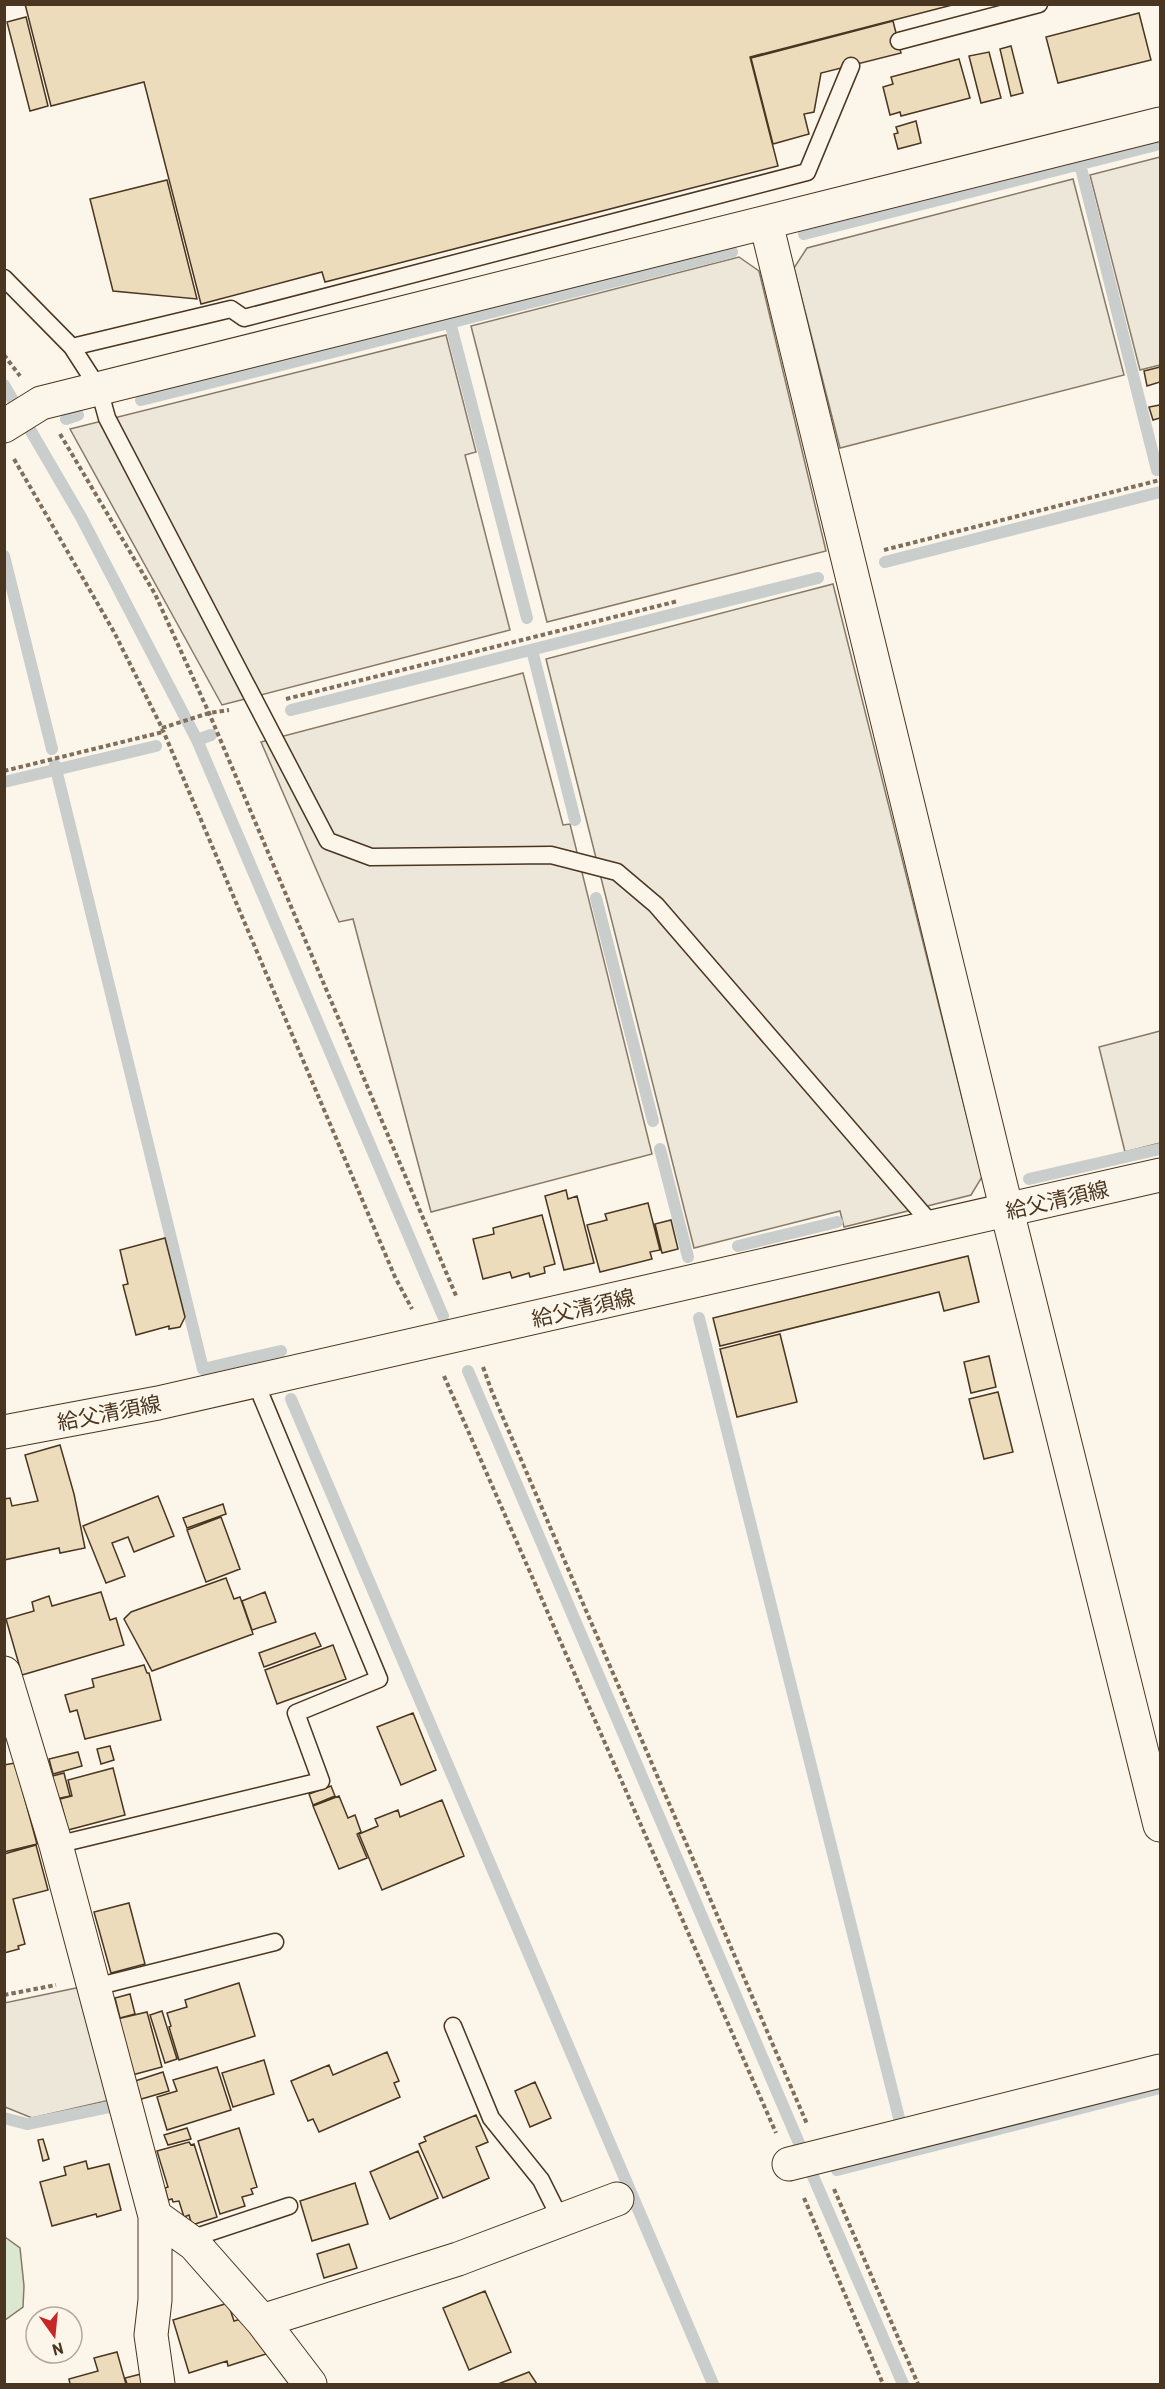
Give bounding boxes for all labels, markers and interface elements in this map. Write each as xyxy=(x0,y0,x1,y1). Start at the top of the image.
street label: 給父清須線 xyxy=(1003,1175,1111,1223)
street label: 給父清須線 xyxy=(529,1283,637,1331)
street label: 給父清須線 xyxy=(55,1390,163,1434)
north arrow xyxy=(24,2305,84,2365)
text: N xyxy=(50,2339,66,2361)

